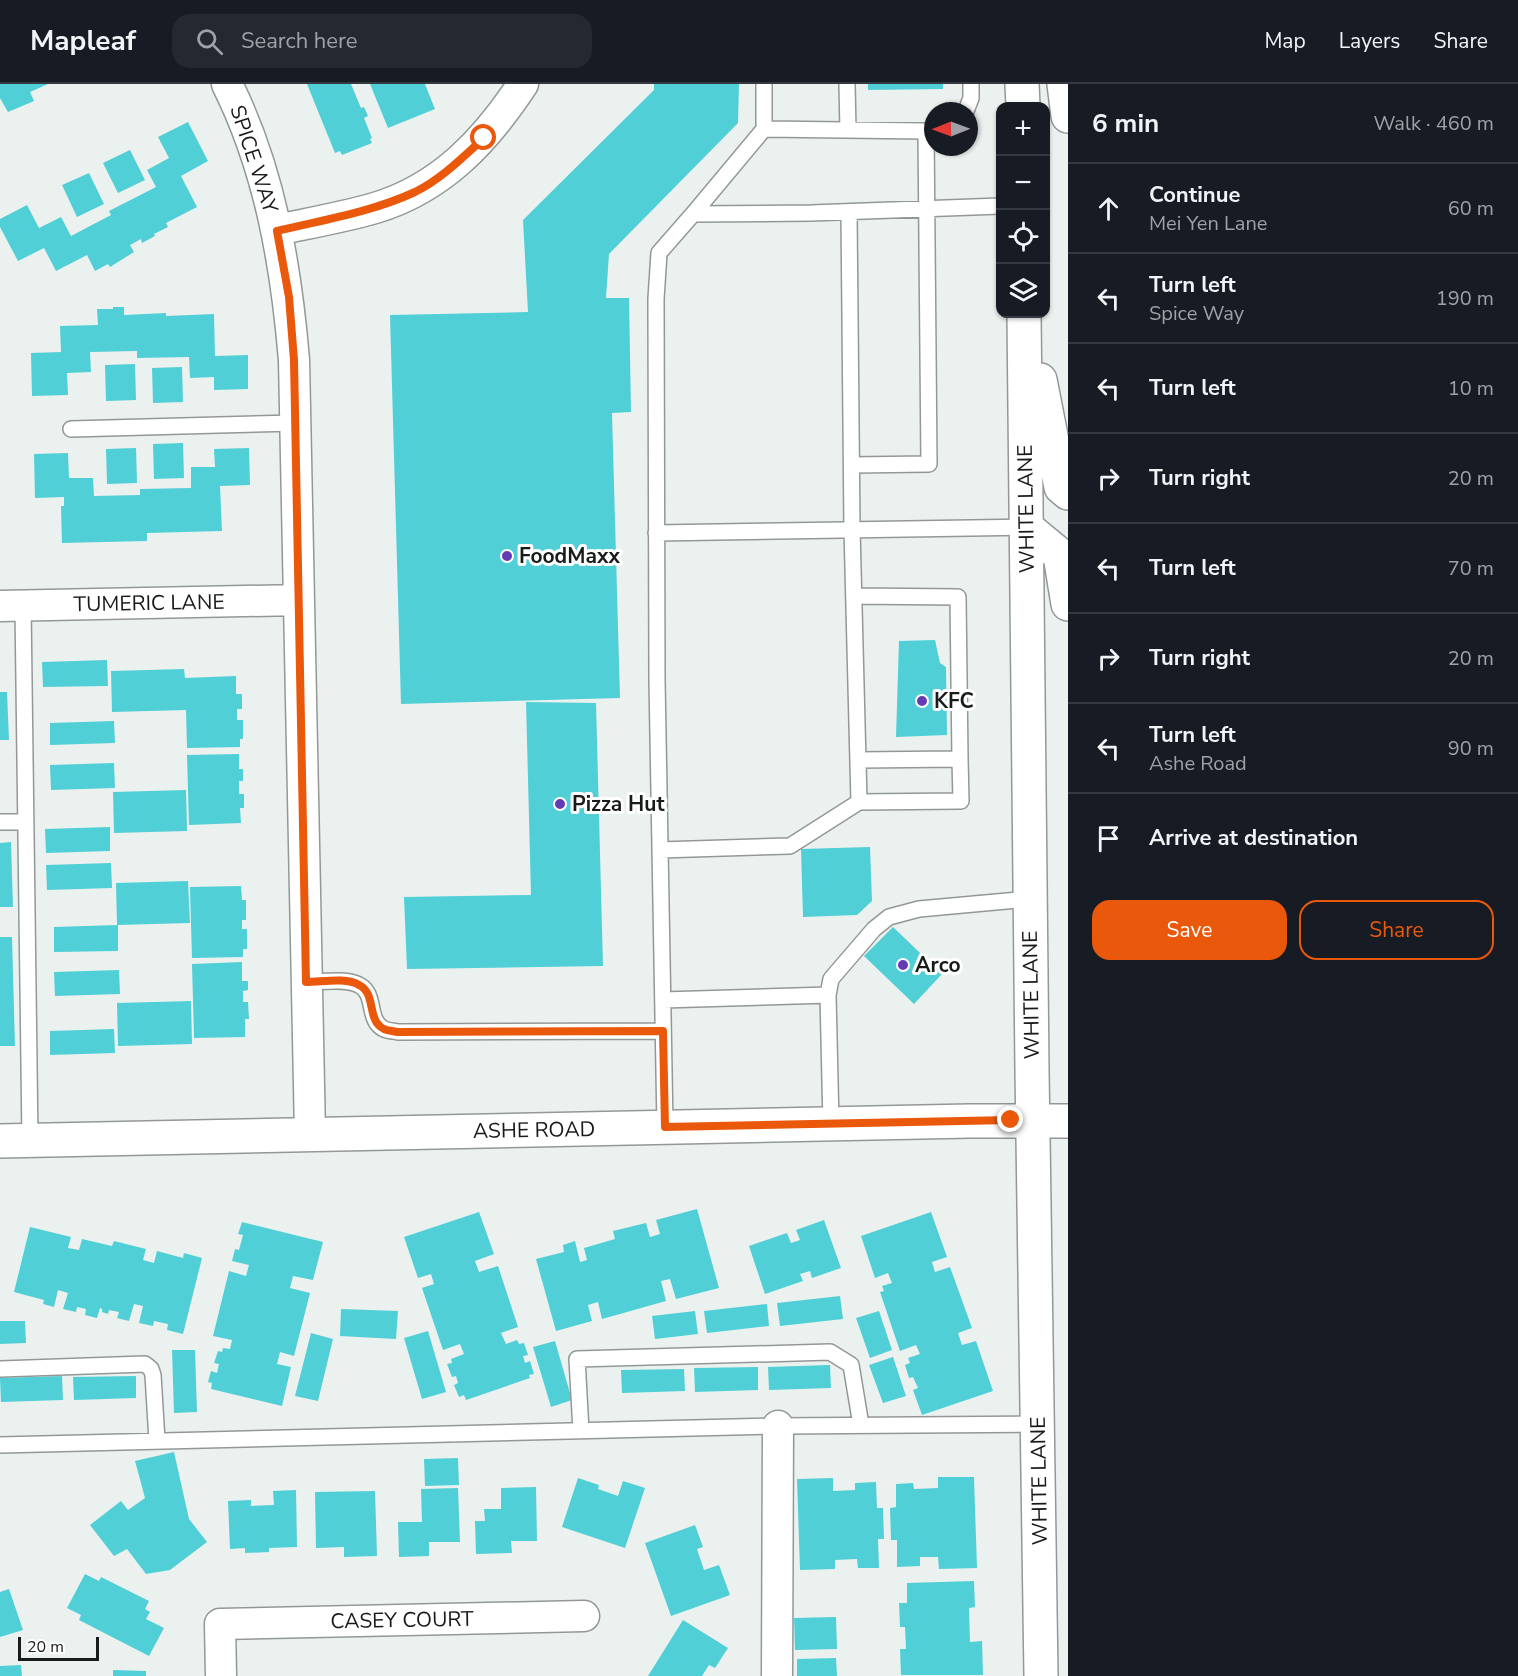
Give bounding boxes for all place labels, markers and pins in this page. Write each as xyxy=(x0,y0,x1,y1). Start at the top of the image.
place label: FoodMaxx xyxy=(519,542,620,570)
marker: FoodMaxx xyxy=(500,549,514,563)
place label: KFC xyxy=(934,687,974,715)
marker: KFC xyxy=(915,694,929,708)
place label: Pizza Hut xyxy=(572,790,665,818)
marker: Pizza Hut xyxy=(553,797,567,811)
place label: Arco xyxy=(915,951,961,979)
marker: Arco xyxy=(896,958,910,972)

